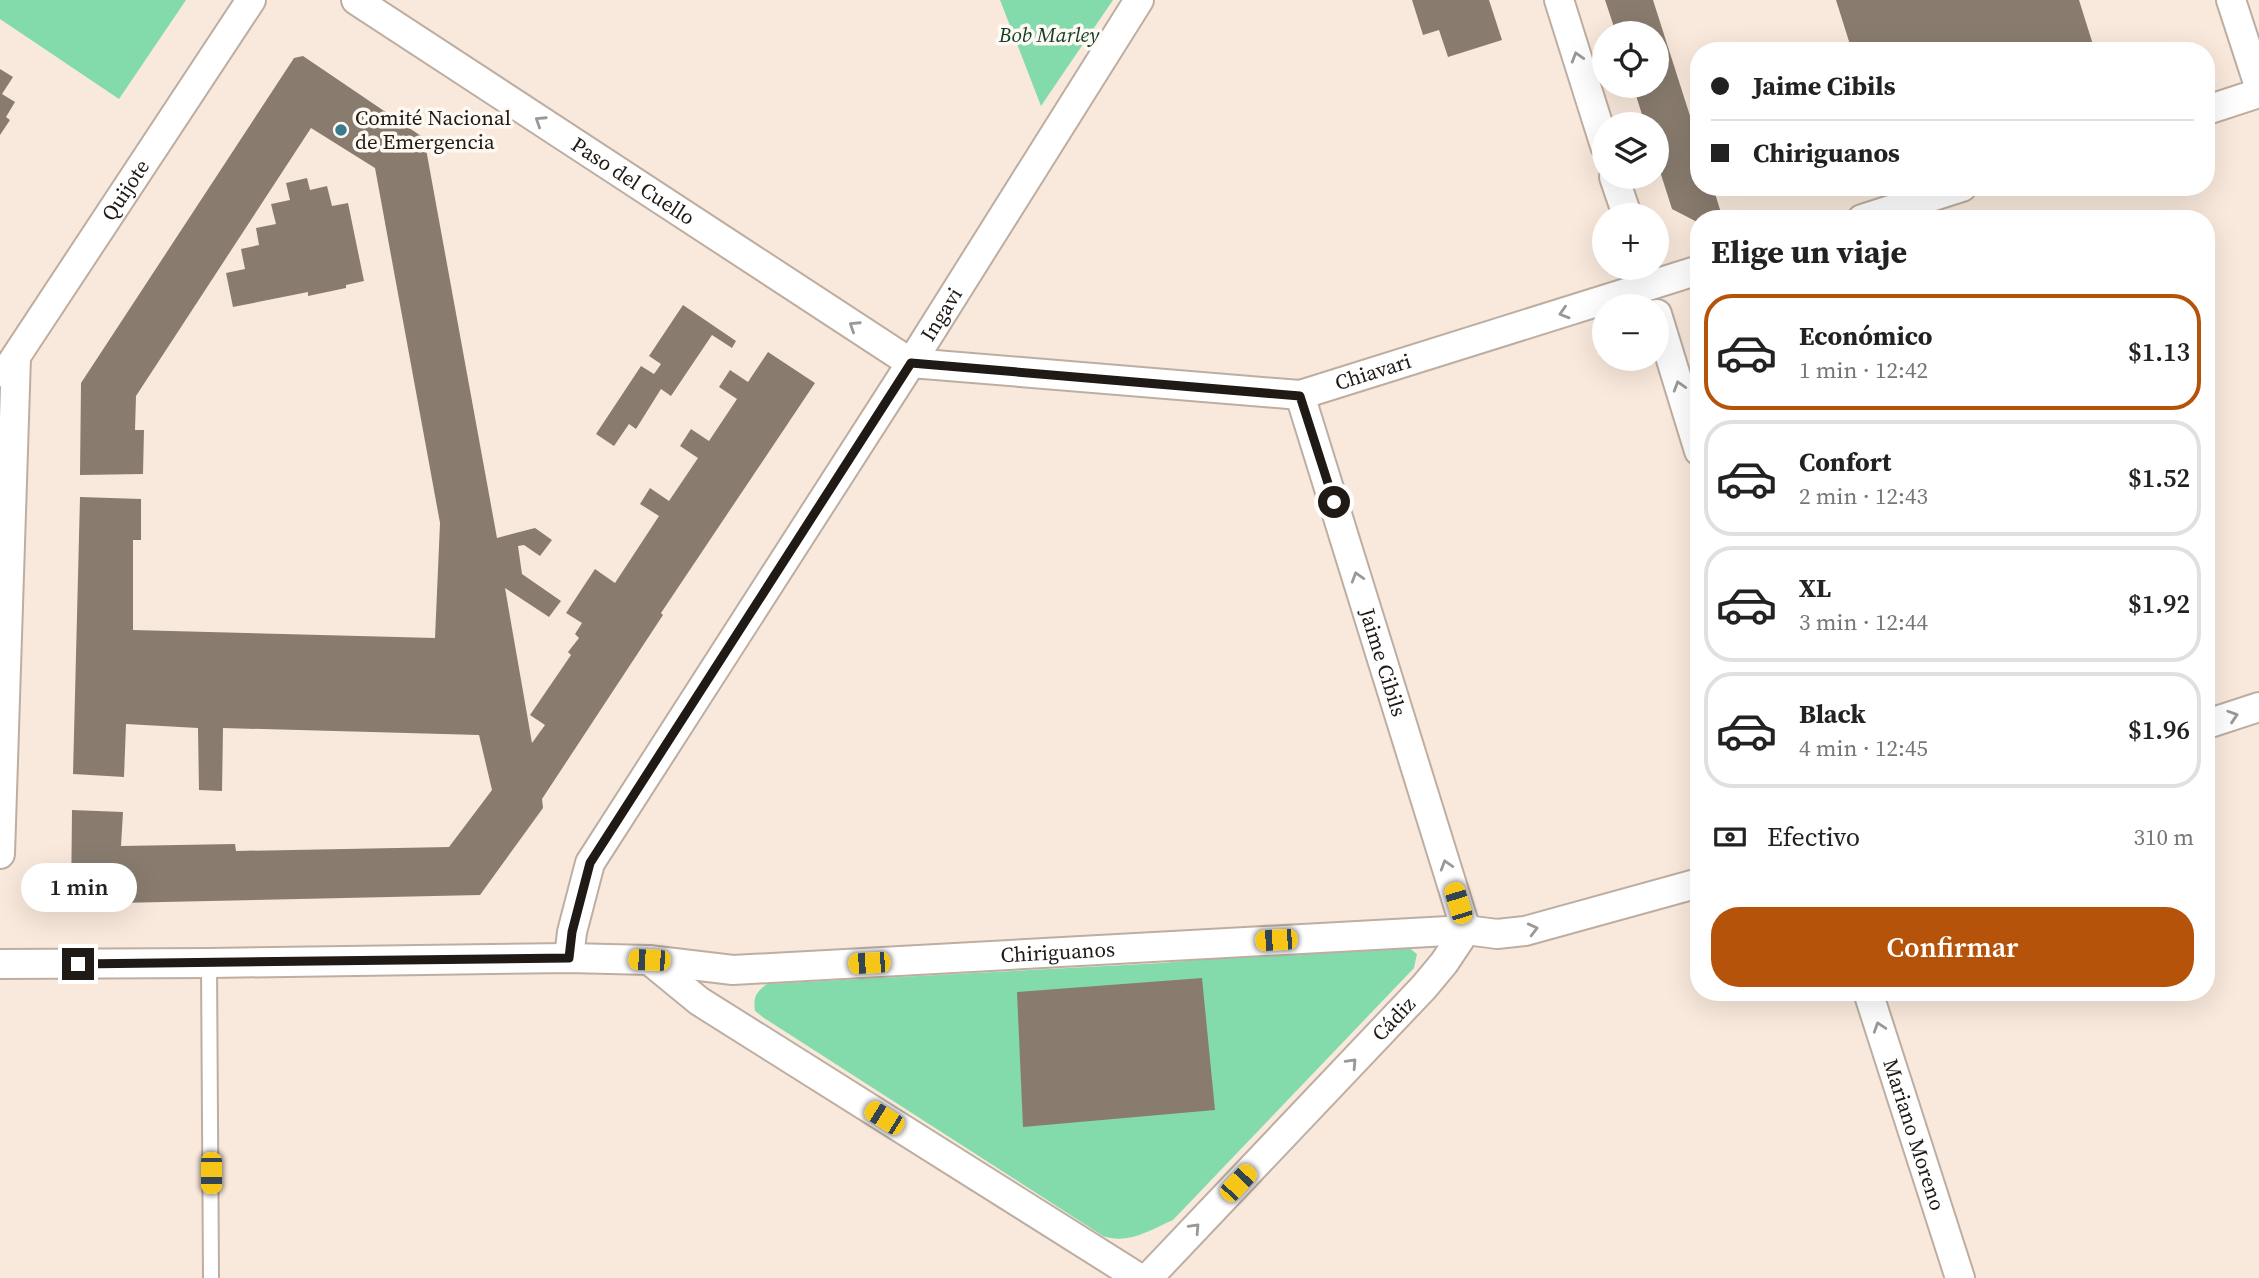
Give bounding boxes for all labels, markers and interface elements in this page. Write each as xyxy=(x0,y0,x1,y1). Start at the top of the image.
park label: Bob Marley xyxy=(998,20,1100,49)
map controls xyxy=(1592,21,1669,371)
button: locate xyxy=(1592,21,1669,98)
one-way arrow xyxy=(1571,52,1585,64)
text: Jaime Cibils xyxy=(1753,68,1896,104)
place label: Comité Nacional de Emergencia xyxy=(355,103,511,156)
button: layers xyxy=(1592,112,1669,189)
one-way arrow xyxy=(535,116,548,129)
marker: Comité Nacional de Emergencia xyxy=(333,122,349,138)
street label: Paso del Cuello xyxy=(566,130,701,232)
text: Chiriguanos xyxy=(1753,135,1900,171)
street label: Quijote xyxy=(94,154,156,226)
button: + xyxy=(1592,203,1669,280)
text: Elige un viaje xyxy=(1711,230,1907,274)
street label: Ingavi xyxy=(913,282,969,347)
button: − xyxy=(1592,294,1669,371)
one-way arrow xyxy=(1558,305,1571,319)
text: Económico xyxy=(1799,318,1932,354)
one-way arrow xyxy=(849,321,862,334)
icon: car xyxy=(1715,321,1778,384)
text: $1.13 xyxy=(2128,334,2190,370)
street label: Chiavari xyxy=(1331,346,1415,397)
text: 1 min · 12:42 xyxy=(1799,354,1928,386)
one-way arrow xyxy=(1673,380,1688,392)
text: Confort xyxy=(1799,444,1891,480)
icon: car xyxy=(1715,447,1778,510)
text: $1.52 xyxy=(2128,460,2190,496)
text: 2 min · 12:43 xyxy=(1799,480,1928,512)
route start xyxy=(1318,486,1350,518)
text: XL xyxy=(1799,570,1831,606)
one-way arrow xyxy=(1350,572,1365,584)
icon: car xyxy=(1715,573,1778,636)
text: $1.92 xyxy=(2128,586,2190,622)
street label: Jaime Cibils xyxy=(1353,603,1414,720)
text: 3 min · 12:44 xyxy=(1799,606,1928,638)
text: Black xyxy=(1799,696,1866,732)
icon: car xyxy=(1715,699,1778,762)
one-way arrow xyxy=(2227,709,2239,724)
text: $1.96 xyxy=(2128,712,2190,748)
text: 4 min · 12:45 xyxy=(1799,732,1928,764)
icon: cash xyxy=(1711,818,1749,856)
text: Efectivo xyxy=(1767,819,1860,855)
text: 310 m xyxy=(2133,821,2194,853)
one-way arrow xyxy=(1439,859,1454,871)
callout: 1 min xyxy=(20,862,136,912)
text: 1 min xyxy=(49,871,109,903)
car xyxy=(1442,880,1475,926)
button: Confirmar xyxy=(1711,907,2194,987)
one-way arrow xyxy=(1527,923,1539,937)
car xyxy=(1255,928,1298,952)
street label: Chiriguanos xyxy=(1000,934,1116,969)
route end xyxy=(62,948,94,980)
car xyxy=(628,949,671,971)
car xyxy=(848,951,891,975)
street label: Cádiz xyxy=(1365,990,1422,1047)
one-way arrow xyxy=(1872,1021,1887,1033)
street label: Mariano Moreno xyxy=(1876,1055,1952,1214)
one-way arrow xyxy=(1343,1058,1356,1071)
car xyxy=(861,1098,908,1138)
car xyxy=(201,1152,222,1194)
car xyxy=(1216,1160,1261,1206)
one-way arrow xyxy=(1187,1224,1200,1237)

